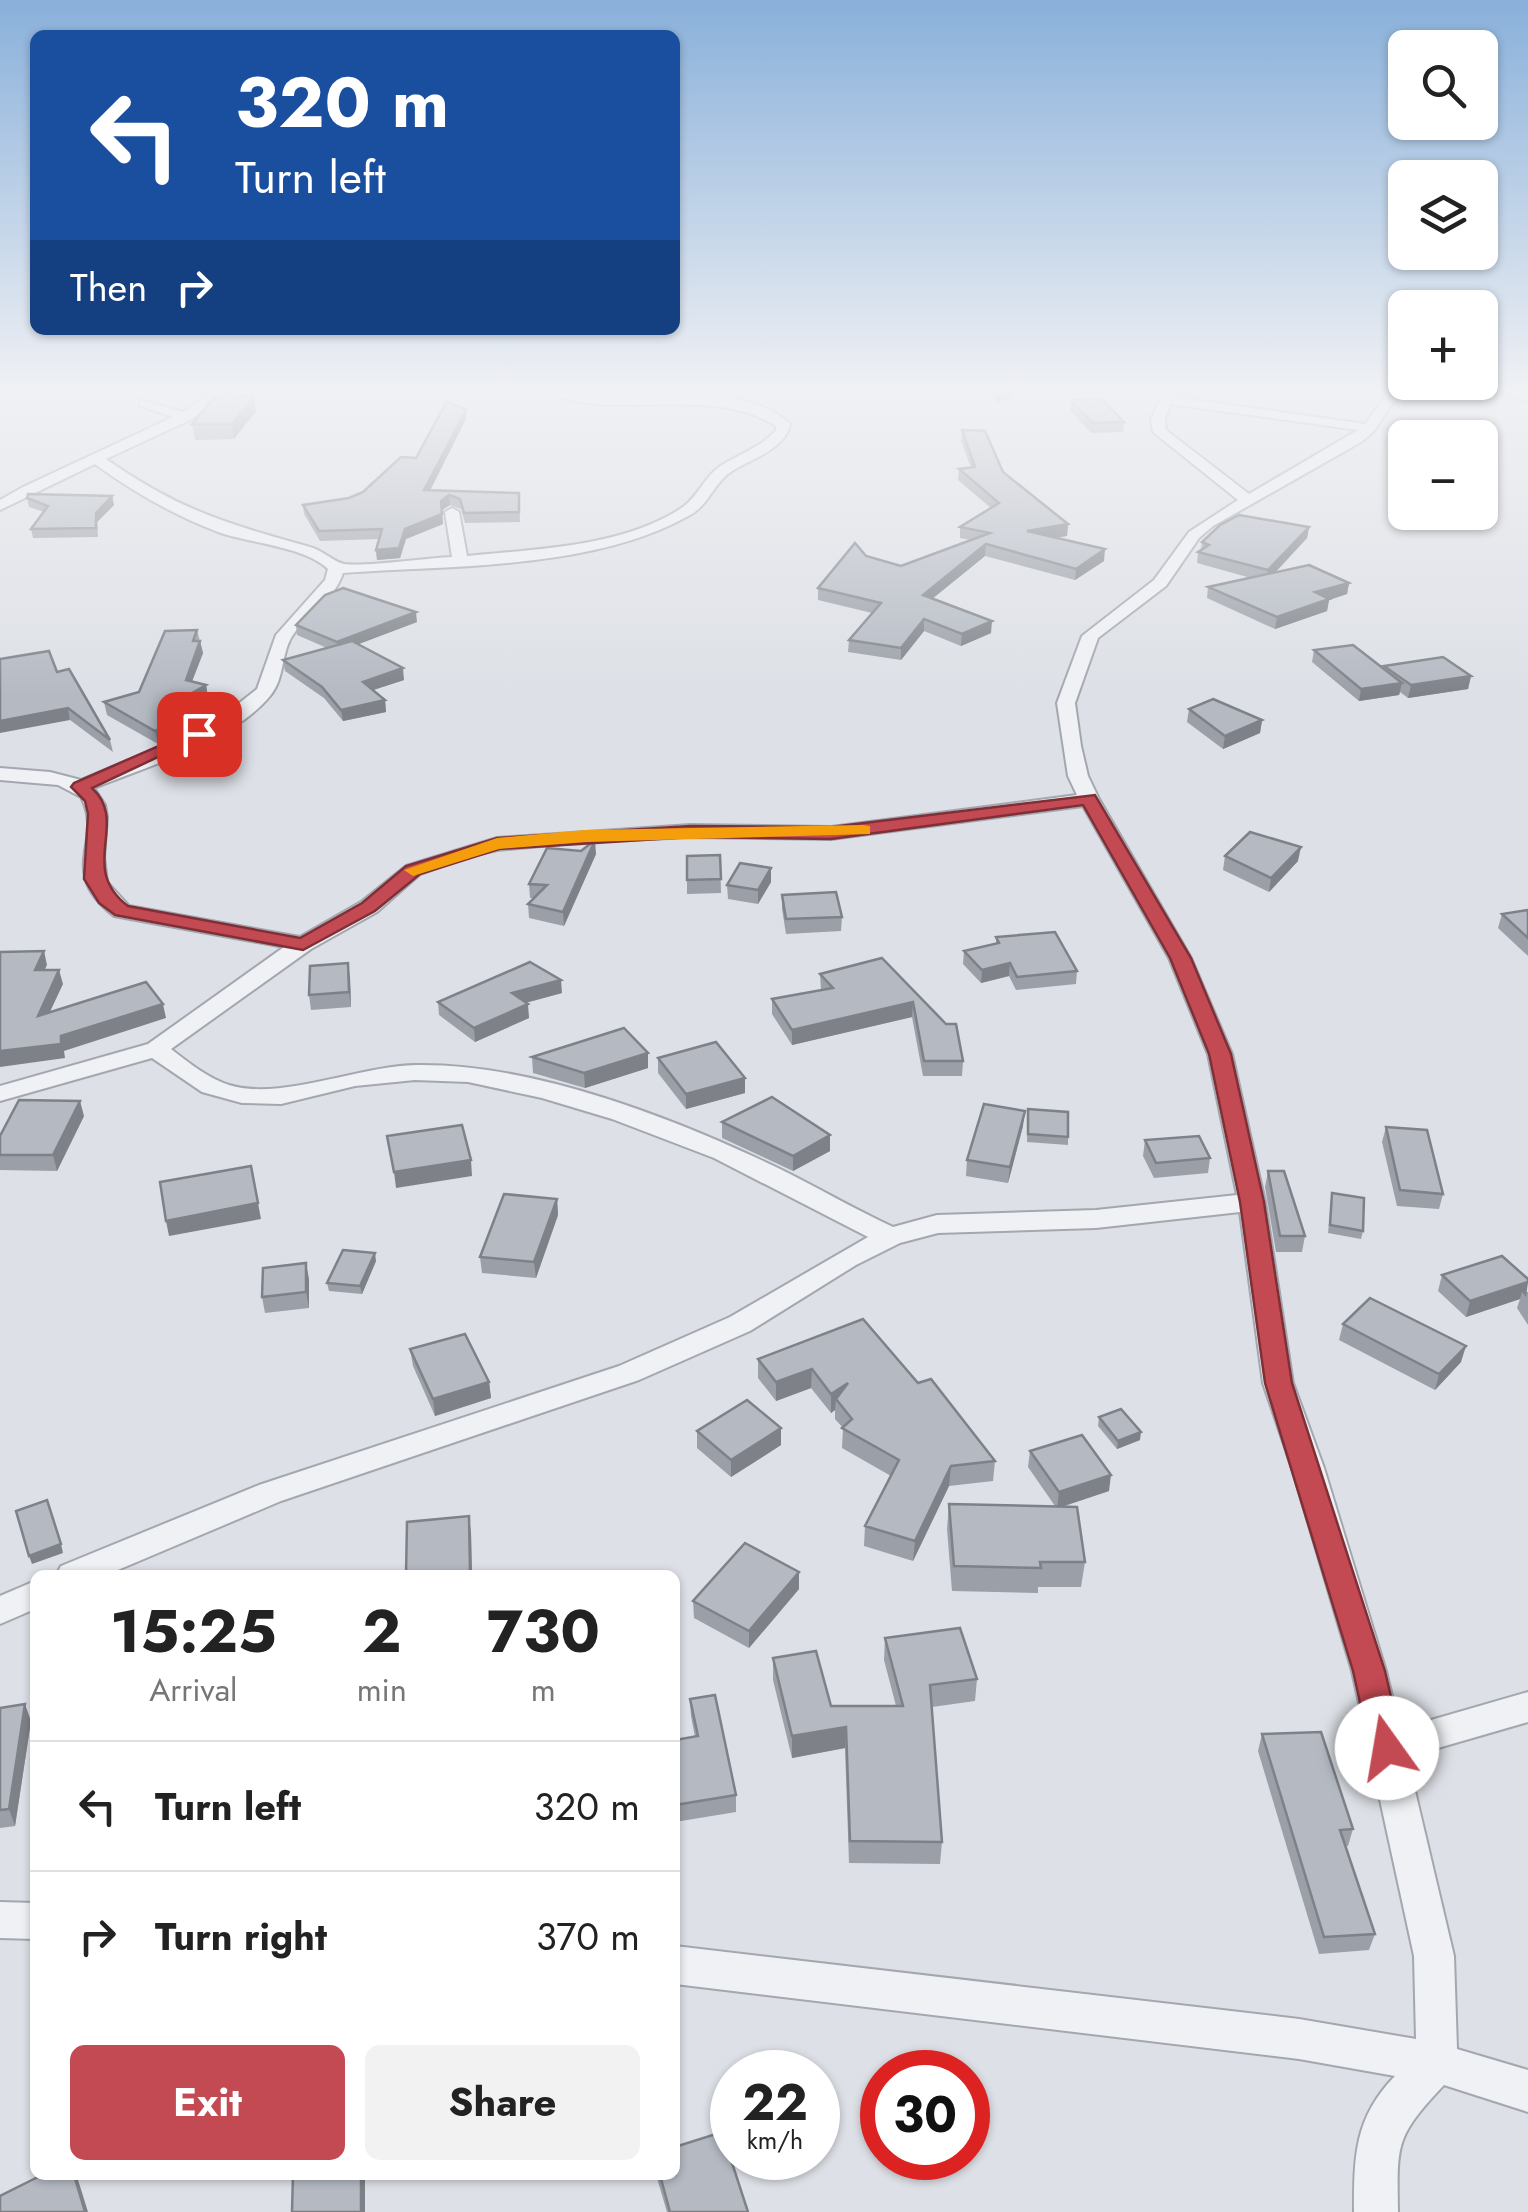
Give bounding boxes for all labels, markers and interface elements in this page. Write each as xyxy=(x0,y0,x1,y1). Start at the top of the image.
map controls xyxy=(1388,30,1498,530)
button: search xyxy=(1388,30,1498,140)
text: 320 m xyxy=(235,52,449,153)
icon: left xyxy=(70,70,200,200)
text: Turn left xyxy=(235,145,386,210)
button: layers xyxy=(1388,160,1498,270)
text: Then xyxy=(70,260,147,315)
icon: right xyxy=(167,260,222,315)
button: + xyxy=(1388,290,1498,400)
button: − xyxy=(1388,420,1498,530)
pin xyxy=(157,692,242,777)
icon: arrive xyxy=(172,707,227,762)
text: 15:25 xyxy=(110,1588,277,1675)
text: 2 xyxy=(362,1588,401,1675)
text: 730 xyxy=(487,1588,600,1675)
text: Arrival xyxy=(149,1667,237,1713)
text: min xyxy=(357,1667,407,1713)
text: m xyxy=(531,1667,556,1713)
position arrow xyxy=(1335,1696,1439,1800)
icon: left xyxy=(70,1779,125,1834)
text: Turn left xyxy=(155,1779,301,1834)
text: 320 m xyxy=(534,1779,640,1834)
icon: right xyxy=(70,1909,125,1964)
text: Turn right xyxy=(155,1909,327,1964)
text: 370 m xyxy=(536,1909,640,1964)
button: Exit xyxy=(70,2045,345,2160)
button: Share xyxy=(365,2045,640,2160)
speed limit sign: 30 xyxy=(860,2050,990,2180)
text: 22 xyxy=(742,2066,808,2139)
text: km/h xyxy=(747,2122,803,2158)

